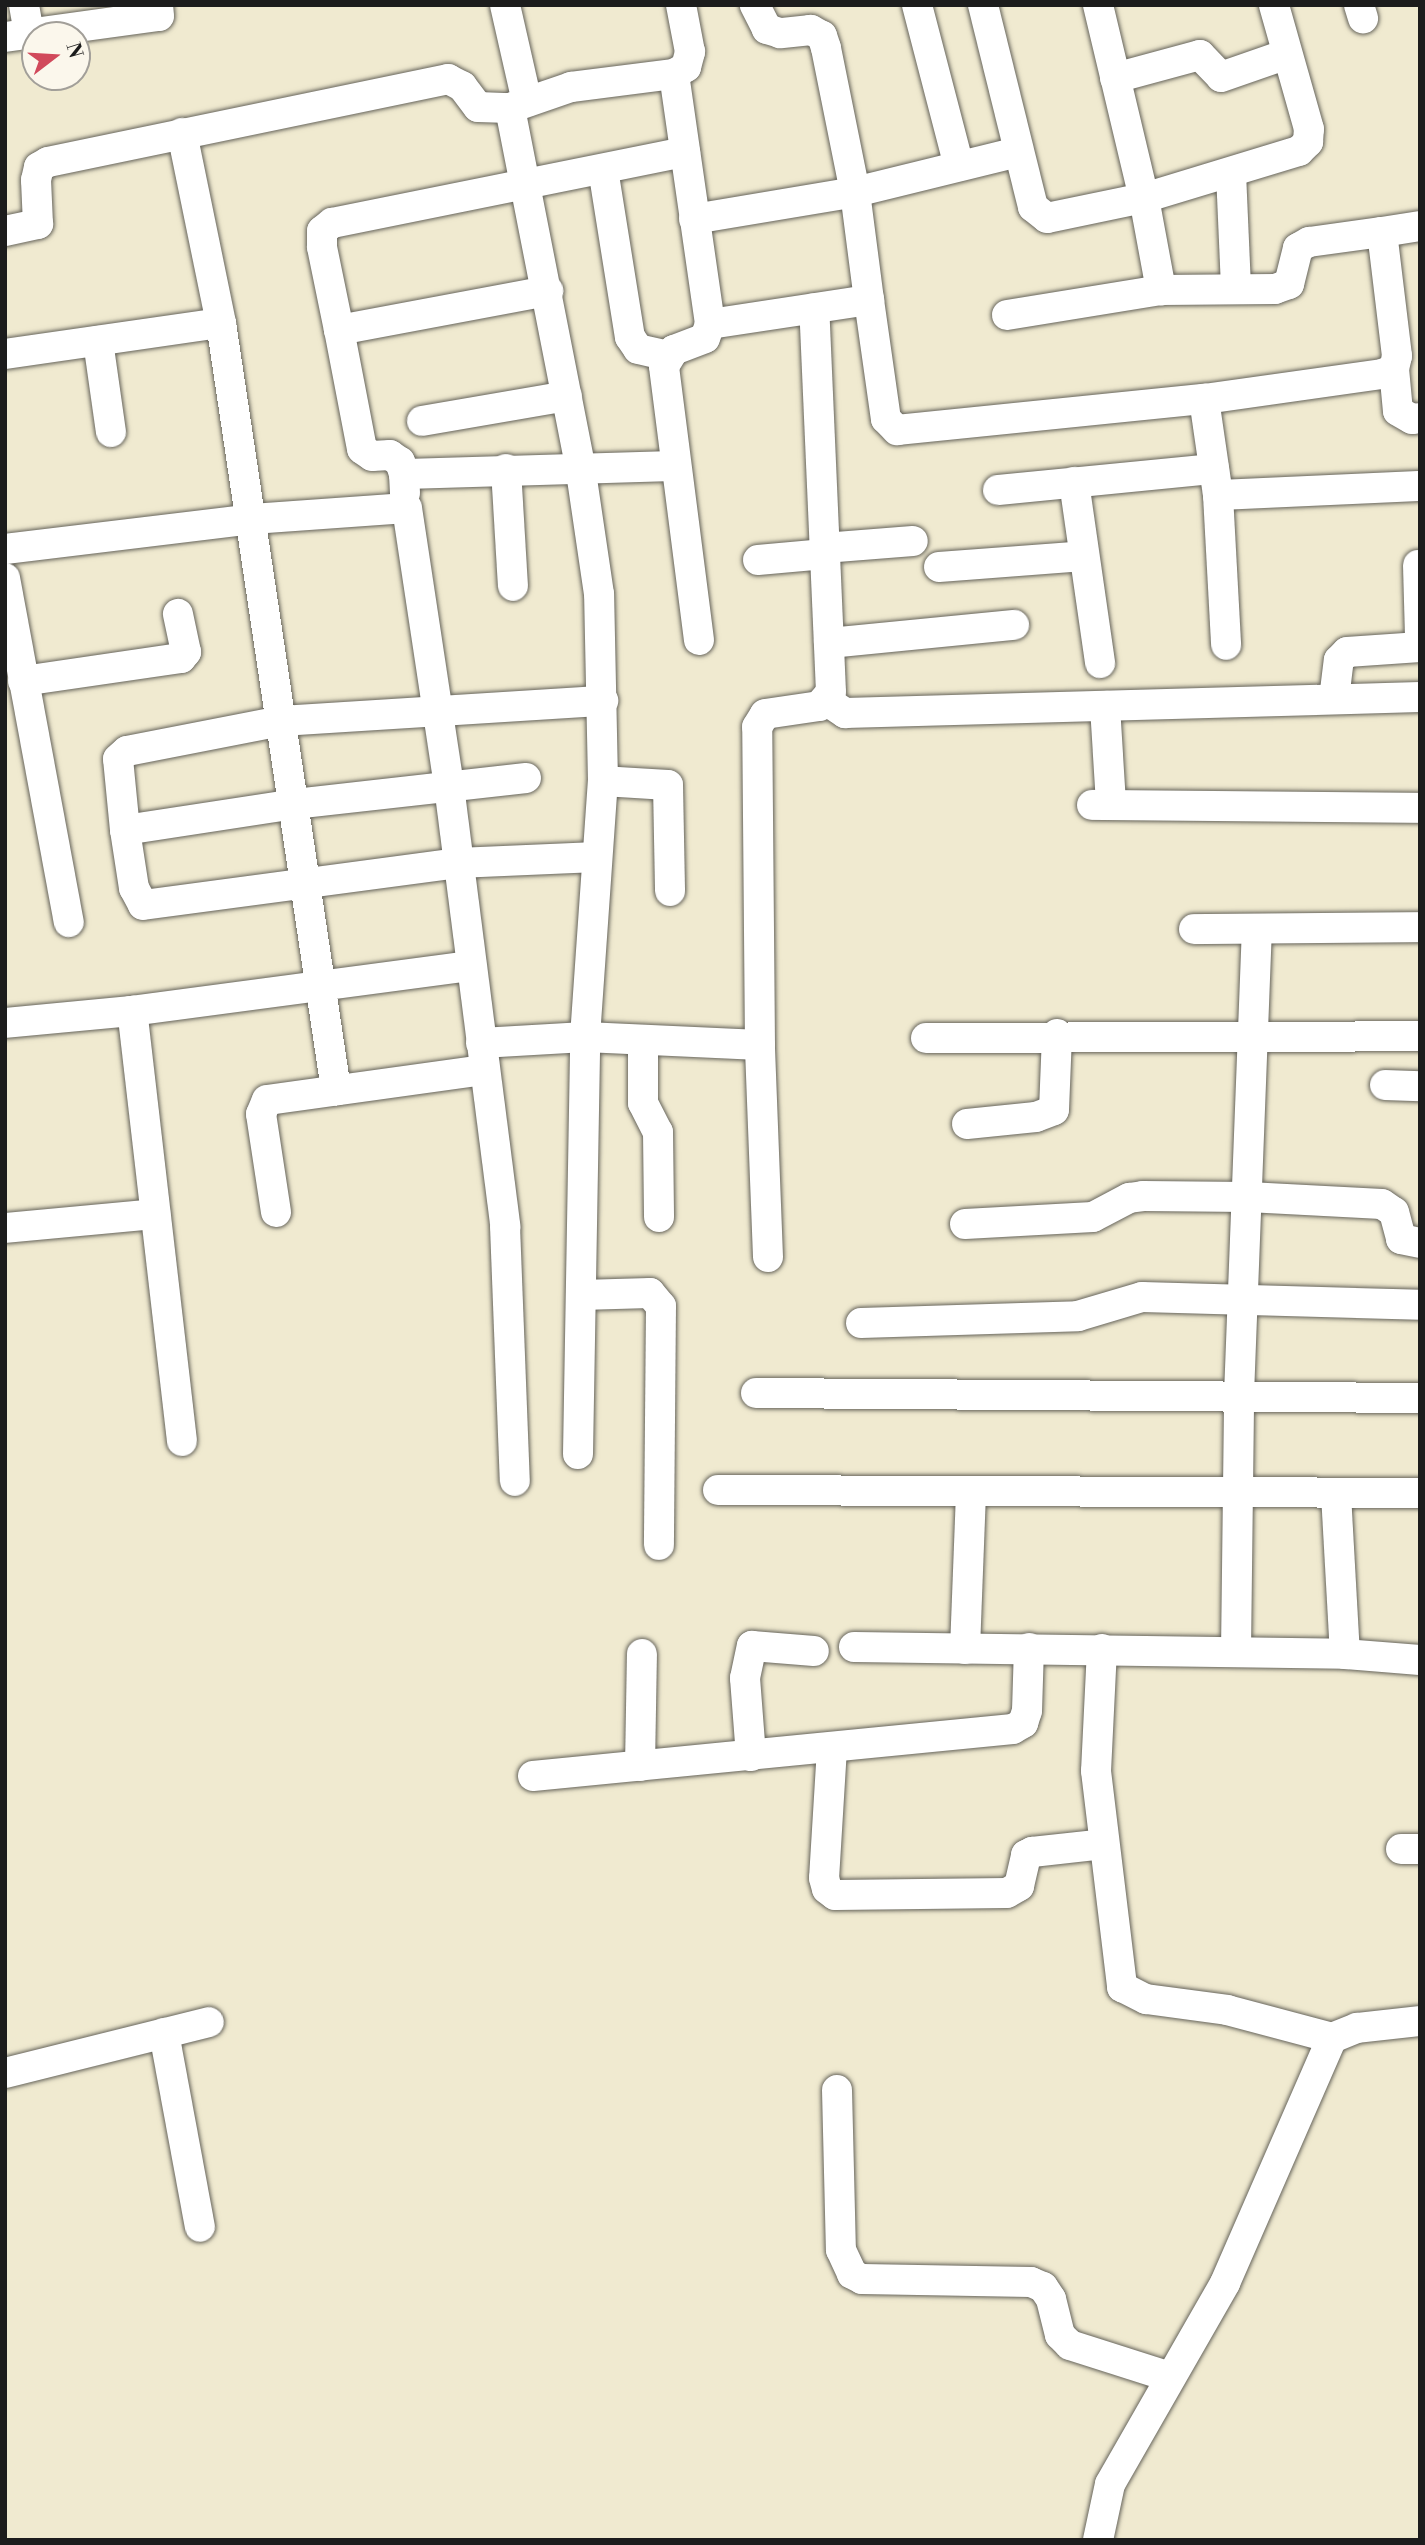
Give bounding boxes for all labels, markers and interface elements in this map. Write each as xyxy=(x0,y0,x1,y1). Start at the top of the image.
north arrow xyxy=(21,21,91,91)
text: N xyxy=(60,40,88,61)

